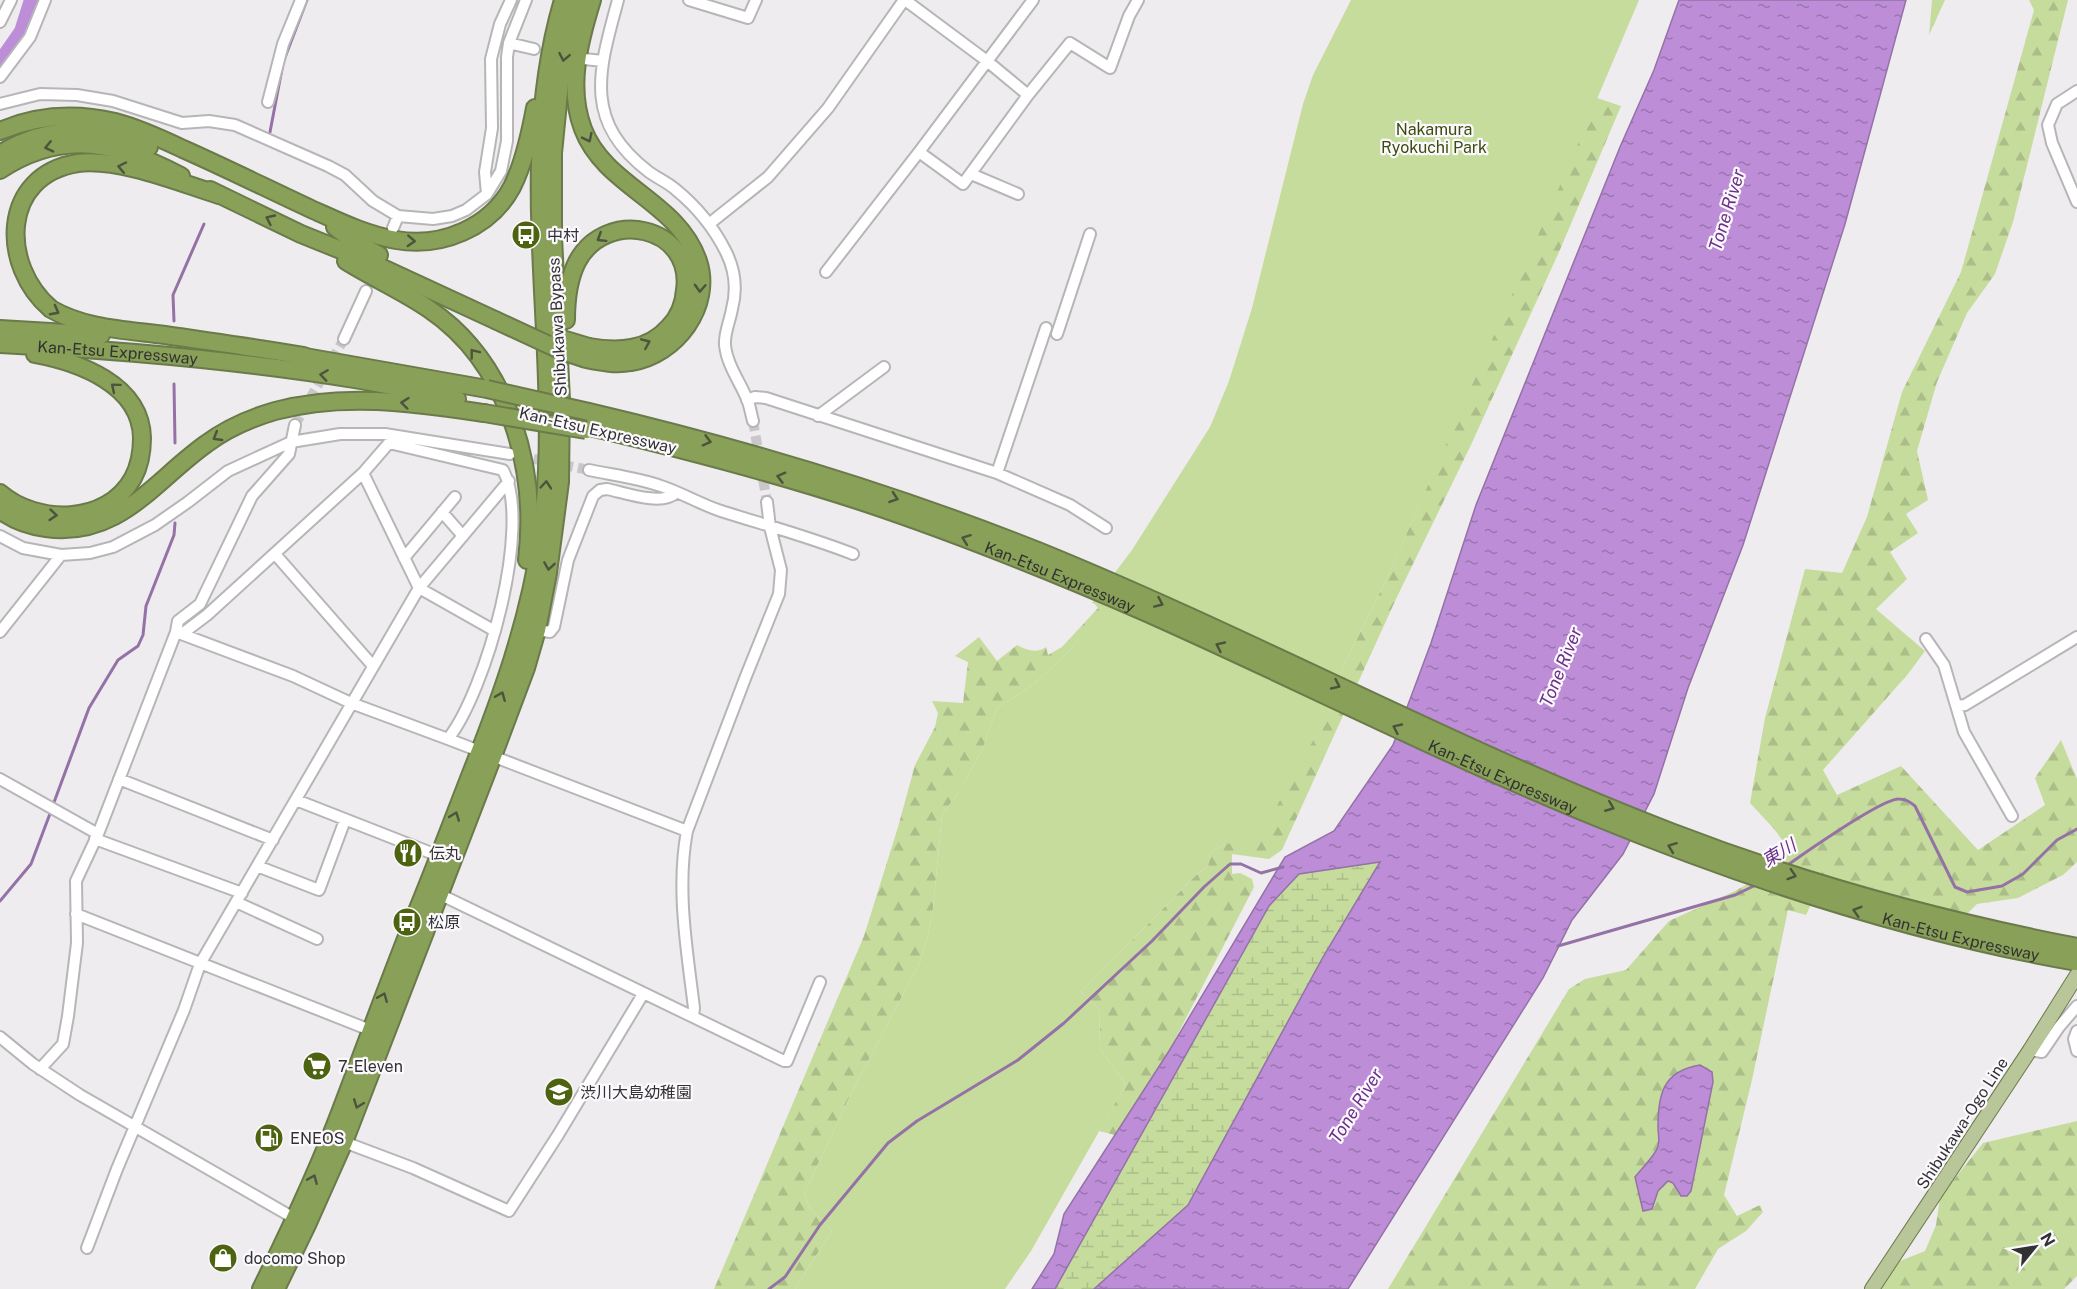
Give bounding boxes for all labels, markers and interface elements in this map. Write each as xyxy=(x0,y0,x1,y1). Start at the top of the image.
one-way arrow xyxy=(558,52,571,62)
park label: Nakamura Ryokuchi Park xyxy=(1381,120,1487,157)
one-way arrow xyxy=(580,132,592,143)
one-way arrow xyxy=(45,140,55,153)
one-way arrow xyxy=(117,161,127,174)
water label: Tone River xyxy=(1704,166,1749,253)
one-way arrow xyxy=(265,214,276,226)
bus stop icon: 中村 xyxy=(510,219,542,251)
place label: 中村 xyxy=(547,226,579,245)
one-way arrow xyxy=(597,231,607,243)
one-way arrow xyxy=(407,235,416,248)
street label: Shibukawa Bypass xyxy=(544,257,571,397)
one-way arrow xyxy=(694,283,707,292)
one-way arrow xyxy=(49,304,60,315)
street label: Kan-Etsu Expressway xyxy=(37,337,199,369)
one-way arrow xyxy=(640,338,651,350)
one-way arrow xyxy=(471,349,482,360)
one-way arrow xyxy=(319,369,328,381)
one-way arrow xyxy=(110,383,121,394)
one-way arrow xyxy=(400,397,409,410)
street label: Kan-Etsu Expressway xyxy=(517,403,679,458)
one-way arrow xyxy=(213,430,223,442)
one-way arrow xyxy=(702,434,712,447)
one-way arrow xyxy=(777,472,787,484)
one-way arrow xyxy=(539,481,552,490)
one-way arrow xyxy=(888,490,899,503)
one-way arrow xyxy=(48,508,57,521)
one-way arrow xyxy=(961,534,972,547)
street label: Kan-Etsu Expressway xyxy=(982,538,1138,617)
one-way arrow xyxy=(544,561,556,570)
one-way arrow xyxy=(1152,596,1163,608)
water label: Tone River xyxy=(1535,624,1586,710)
one-way arrow xyxy=(1215,642,1226,654)
one-way arrow xyxy=(1329,677,1340,689)
one-way arrow xyxy=(494,691,506,702)
one-way arrow xyxy=(1392,724,1403,736)
street label: Kan-Etsu Expressway xyxy=(1425,736,1580,818)
one-way arrow xyxy=(1603,800,1614,812)
one-way arrow xyxy=(448,811,460,822)
water label: 東川 xyxy=(1758,833,1801,871)
restaurant icon: 伝丸 xyxy=(392,837,424,869)
one-way arrow xyxy=(1668,842,1679,854)
place label: 伝丸 xyxy=(429,844,461,863)
one-way arrow xyxy=(1786,868,1797,881)
one-way arrow xyxy=(1852,905,1863,918)
bus stop icon: 松原 xyxy=(391,906,423,938)
street label: Kan-Etsu Expressway xyxy=(1880,909,2041,965)
place label: 松原 xyxy=(428,913,460,932)
one-way arrow xyxy=(376,992,388,1003)
supermarket icon: 7-Eleven xyxy=(301,1050,333,1082)
street label: Shibukawa-Ogo Line xyxy=(1913,1054,2012,1193)
place label: 7-Eleven xyxy=(338,1057,403,1076)
water label: Tone River xyxy=(1324,1064,1387,1147)
school or university icon: 渋川大島幼稚園 xyxy=(543,1076,575,1108)
place label: 渋川大島幼稚園 xyxy=(580,1083,692,1102)
one-way arrow xyxy=(353,1098,366,1109)
fuel station icon: ENEOS xyxy=(253,1122,285,1154)
place label: ENEOS xyxy=(290,1129,344,1148)
one-way arrow xyxy=(306,1174,318,1185)
north arrow xyxy=(2005,1217,2065,1277)
text: N xyxy=(2036,1230,2059,1250)
shop icon: docomo Shop xyxy=(207,1242,239,1274)
place label: docomo Shop xyxy=(244,1249,345,1268)

